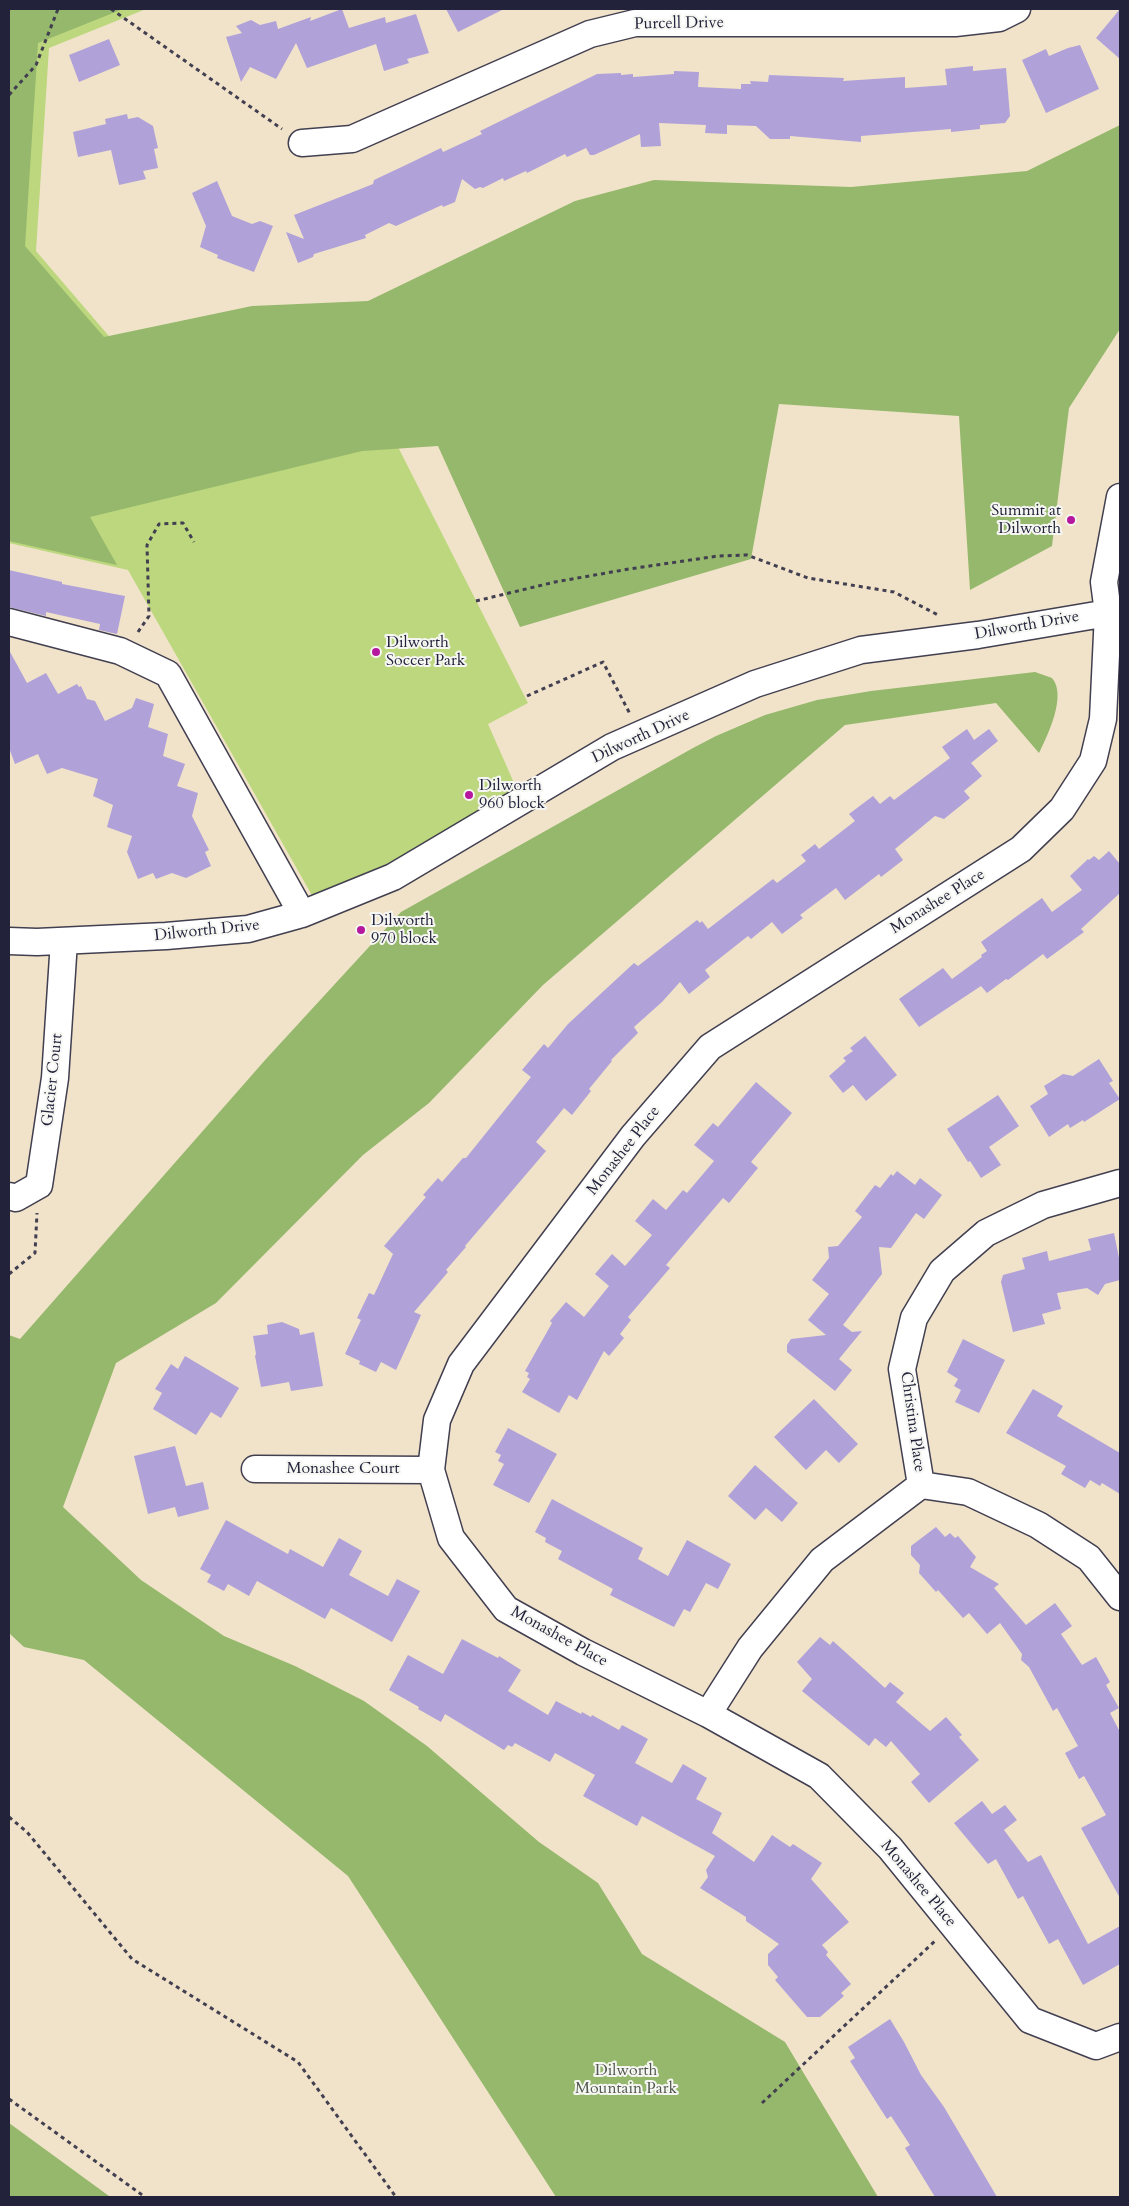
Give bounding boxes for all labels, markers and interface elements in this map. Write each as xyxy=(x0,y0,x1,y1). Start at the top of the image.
street label: Purcell Drive xyxy=(634,14,724,34)
place label: Summit at Dilworth xyxy=(991,501,1061,539)
marker: Summit at Dilworth xyxy=(1065,514,1077,526)
street label: Dilworth Drive xyxy=(973,607,1081,645)
place label: Dilworth Soccer Park xyxy=(386,633,465,671)
marker: Dilworth Soccer Park xyxy=(370,646,382,658)
street label: Dilworth Drive xyxy=(589,706,693,768)
place label: Dilworth 960 block xyxy=(479,776,545,814)
marker: Dilworth 960 block xyxy=(463,789,475,801)
street label: Monashee Place xyxy=(887,865,989,939)
place label: Dilworth 970 block xyxy=(371,911,437,949)
street label: Dilworth Drive xyxy=(153,916,261,946)
marker: Dilworth 970 block xyxy=(355,924,367,936)
street label: Glacier Court xyxy=(39,1033,67,1127)
street label: Monashee Place xyxy=(583,1103,665,1199)
street label: Christina Place xyxy=(895,1370,929,1474)
street label: Monashee Court xyxy=(286,1459,400,1479)
street label: Monashee Place xyxy=(507,1602,611,1672)
street label: Monashee Place xyxy=(876,1837,960,1931)
park label: Dilworth Mountain Park xyxy=(575,2061,677,2099)

